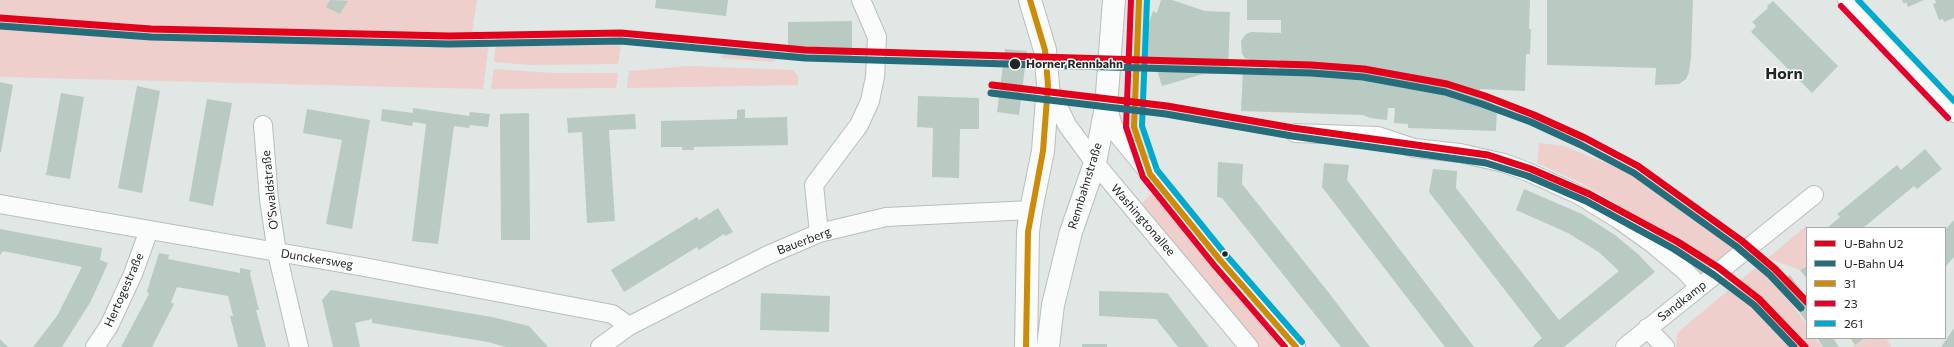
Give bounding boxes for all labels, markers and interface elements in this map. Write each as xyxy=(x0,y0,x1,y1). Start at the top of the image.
marker: Horner Rennbahn xyxy=(1008,57,1022,71)
place label: Horner Rennbahn xyxy=(1026,57,1123,71)
district label: Horn xyxy=(1765,64,1803,84)
street label: Rennbahnstraße xyxy=(1065,141,1105,231)
street label: O'Swaldstraße xyxy=(259,150,281,230)
street label: Washingtonallee xyxy=(1108,181,1178,259)
street label: Bauerberg xyxy=(775,224,833,258)
legend xyxy=(1806,227,1946,339)
text: U-Bahn U2 xyxy=(1844,236,1903,250)
street label: Dunckersweg xyxy=(280,246,354,272)
unlabelled marker xyxy=(1220,249,1230,259)
street label: Hertogestraße xyxy=(101,251,147,329)
text: U-Bahn U4 xyxy=(1844,256,1904,270)
text: 31 xyxy=(1844,276,1856,290)
street label: Sandkamp xyxy=(1655,278,1709,324)
text: 23 xyxy=(1844,296,1858,310)
text: 261 xyxy=(1844,316,1863,330)

